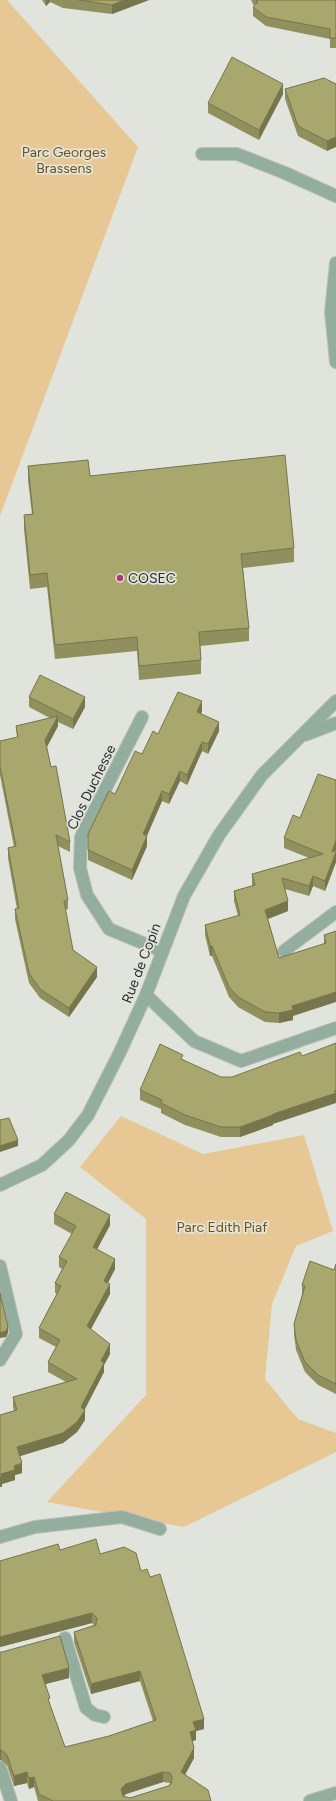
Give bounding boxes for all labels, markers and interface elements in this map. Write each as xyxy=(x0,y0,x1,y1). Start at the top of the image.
park label: Parc Georges Brassens xyxy=(22,144,106,177)
place label: COSEC xyxy=(128,570,176,587)
marker: COSEC xyxy=(115,573,125,583)
street label: Clos Duchesse xyxy=(64,742,120,832)
street label: Rue de Copin xyxy=(118,921,165,1006)
park label: Parc Edith Piaf xyxy=(177,1219,268,1236)

